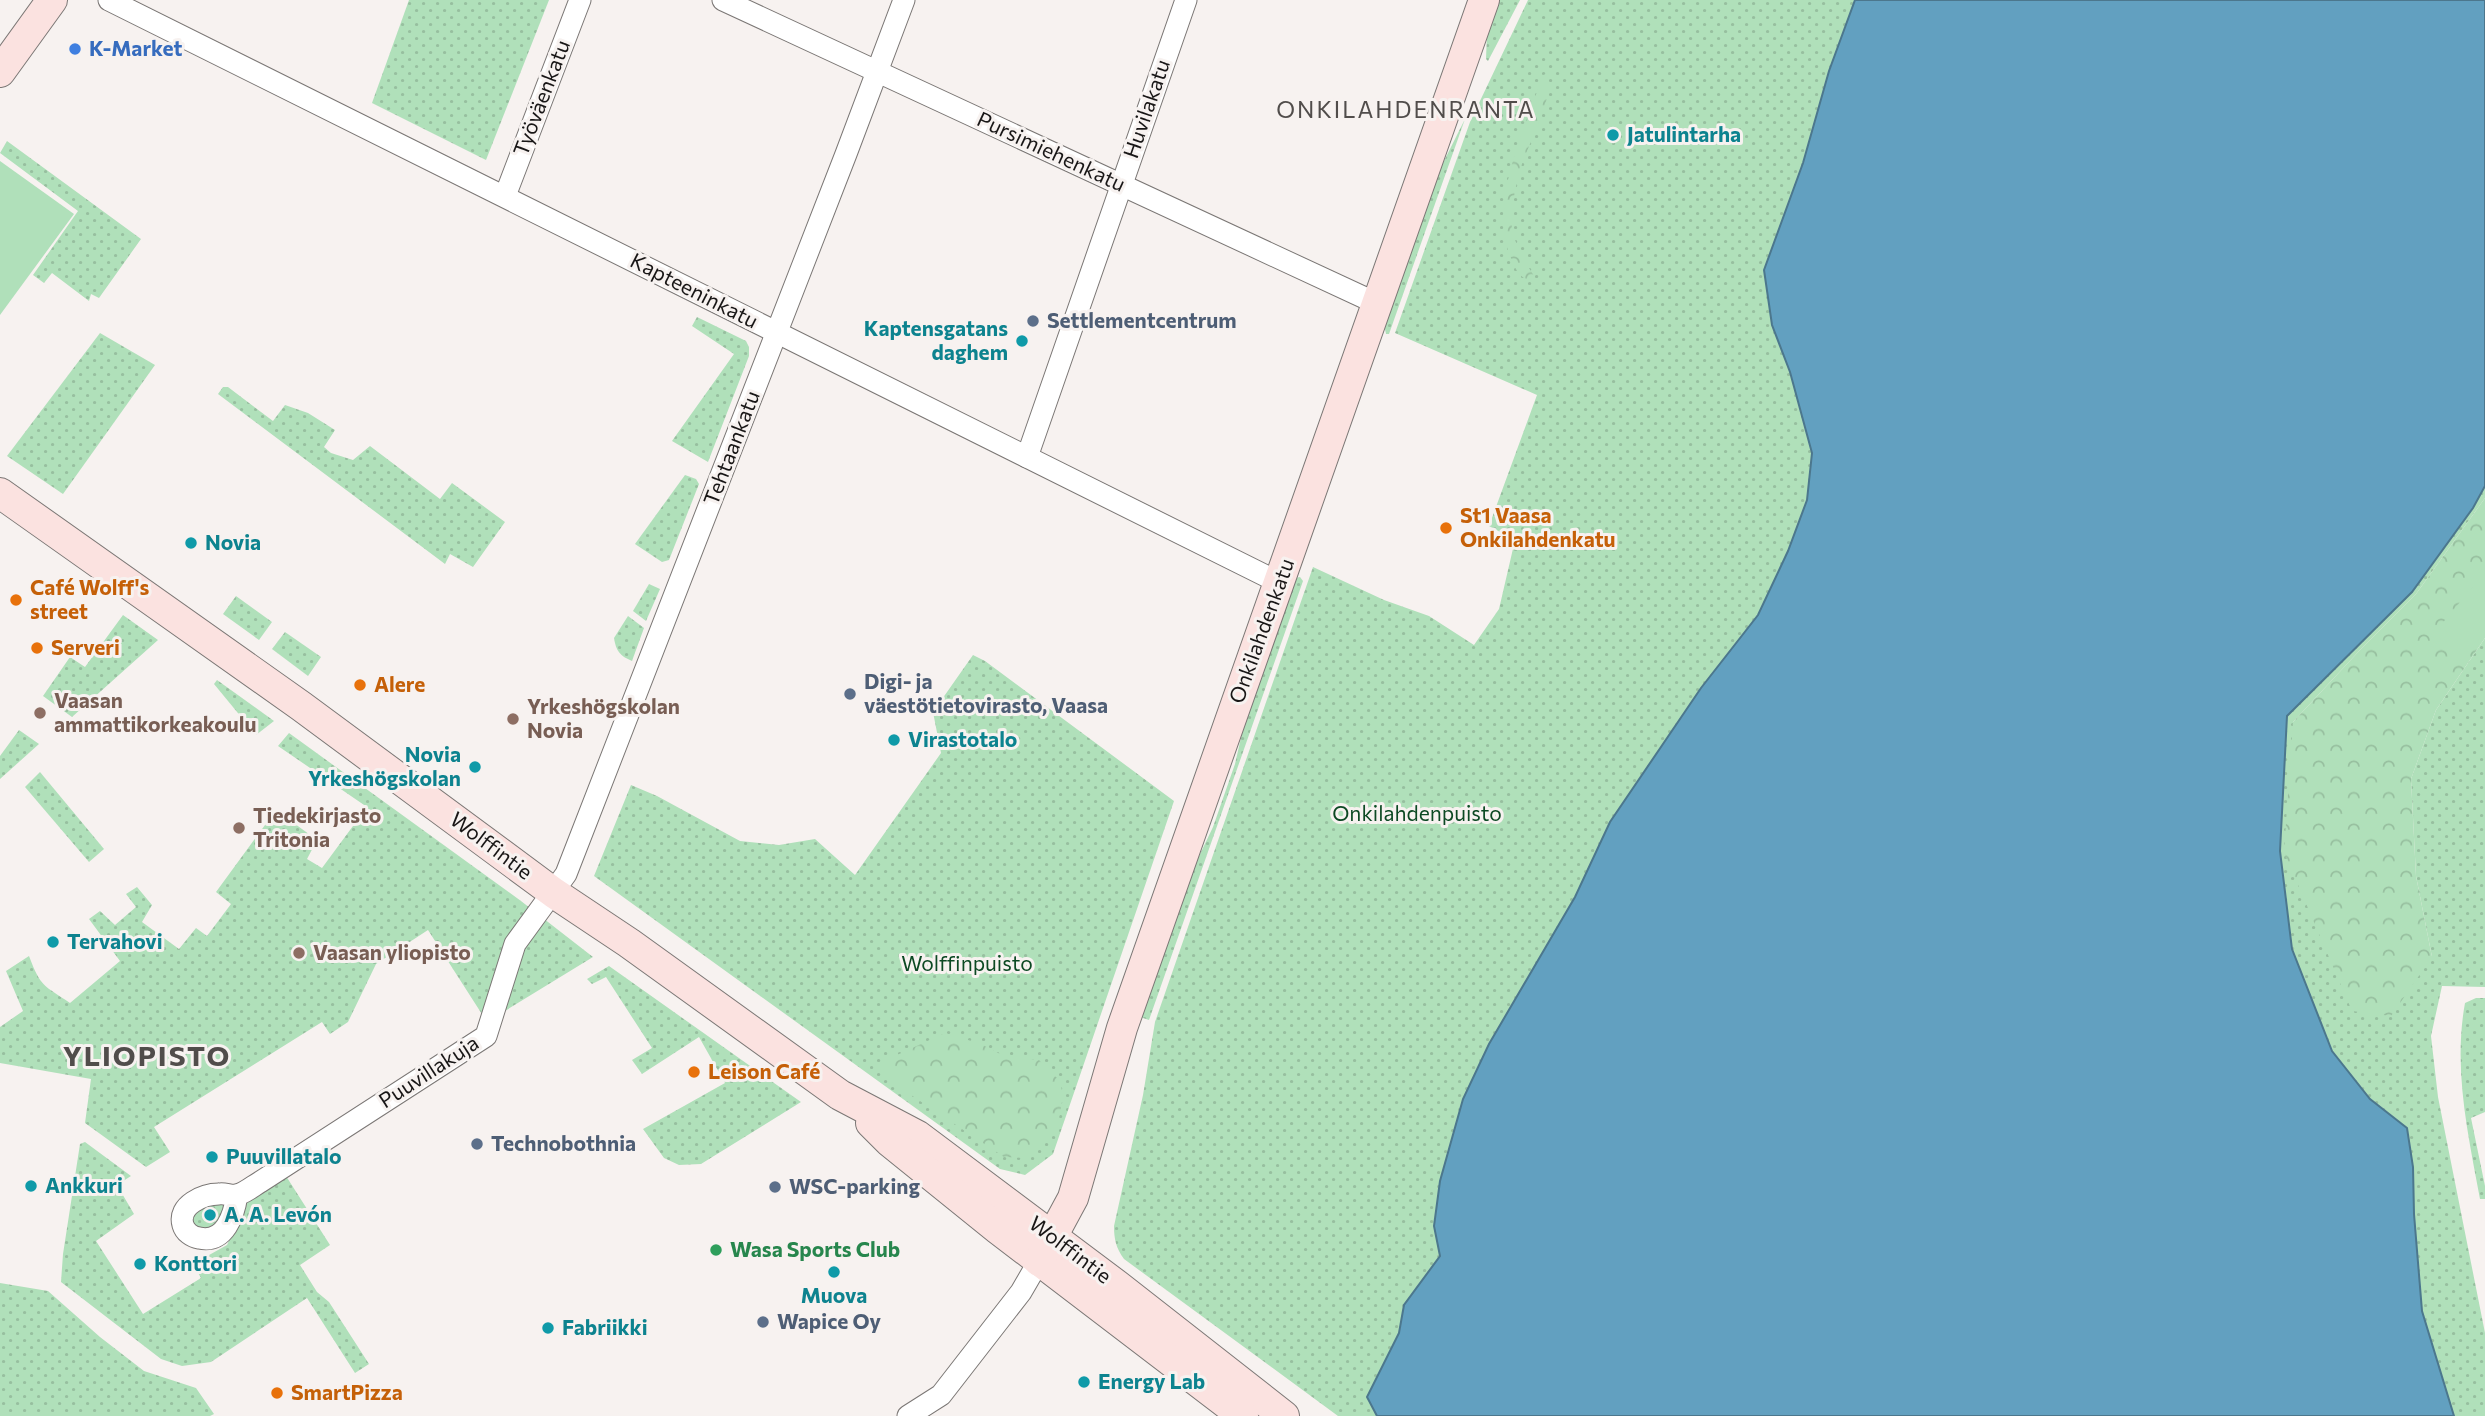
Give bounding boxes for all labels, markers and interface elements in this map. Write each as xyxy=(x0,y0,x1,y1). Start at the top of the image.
place label: K-Market xyxy=(89,35,183,60)
street label: Työväenkatu xyxy=(507,36,574,159)
marker: K-Market xyxy=(67,41,83,57)
street label: Huvilakatu xyxy=(1117,56,1174,161)
district label: ONKILAHDENRANTA xyxy=(1276,95,1536,123)
street label: Pursimiehenkatu xyxy=(974,105,1130,196)
place label: Jatulintarha xyxy=(1627,121,1741,146)
marker: Jatulintarha xyxy=(1605,127,1621,143)
street label: Kapteeninkatu xyxy=(627,247,763,333)
place label: Settlementcentrum xyxy=(1047,307,1237,332)
marker: Settlementcentrum xyxy=(1025,313,1041,329)
place label: Kaptensgatans daghem xyxy=(864,315,1008,364)
marker: Kaptensgatans daghem xyxy=(1014,333,1030,349)
street label: Tehtaankatu xyxy=(697,387,764,508)
place label: St1 Vaasa Onkilahdenkatu xyxy=(1460,502,1616,551)
marker: St1 Vaasa Onkilahdenkatu xyxy=(1438,520,1454,536)
place label: Novia xyxy=(205,529,261,554)
marker: Novia xyxy=(183,535,199,551)
street label: Onkilahdenkatu xyxy=(1223,555,1298,706)
place label: Café Wolff's street xyxy=(30,574,150,623)
marker: Café Wolff's street xyxy=(8,592,24,608)
place label: Serveri xyxy=(51,634,120,659)
marker: Serveri xyxy=(29,640,45,656)
place label: Digi- ja väestötietovirasto, Vaasa xyxy=(864,668,1108,717)
place label: Alere xyxy=(374,671,425,696)
marker: Alere xyxy=(352,677,368,693)
marker: Digi- ja väestötietovirasto, Vaasa xyxy=(842,686,858,702)
place label: Vaasan ammattikorkeakoulu xyxy=(54,687,256,736)
place label: Yrkeshögskolan Novia xyxy=(527,693,680,742)
marker: Vaasan ammattikorkeakoulu xyxy=(32,705,48,721)
marker: Yrkeshögskolan Novia xyxy=(505,711,521,727)
place label: Virastotalo xyxy=(908,726,1017,751)
marker: Virastotalo xyxy=(886,732,902,748)
place label: Novia Yrkeshögskolan xyxy=(308,741,461,790)
marker: Novia Yrkeshögskolan xyxy=(467,759,483,775)
park label: Onkilahdenpuisto xyxy=(1332,800,1502,825)
place label: Tiedekirjasto Tritonia xyxy=(253,802,381,851)
street label: Wolffintie xyxy=(446,806,538,884)
marker: Tiedekirjasto Tritonia xyxy=(231,820,247,836)
place label: Tervahovi xyxy=(67,928,163,953)
marker: Tervahovi xyxy=(45,934,61,950)
place label: Vaasan yliopisto xyxy=(313,939,471,964)
marker: Vaasan yliopisto xyxy=(291,945,307,961)
park label: Wolffinpuisto xyxy=(901,950,1033,975)
street label: Puuvillakuja xyxy=(374,1029,483,1112)
district label: YLIOPISTO xyxy=(63,1038,231,1072)
place label: Leison Café xyxy=(708,1058,820,1083)
marker: Leison Café xyxy=(686,1064,702,1080)
place label: Technobothnia xyxy=(491,1130,636,1155)
marker: Technobothnia xyxy=(469,1136,485,1152)
place label: Puuvillatalo xyxy=(226,1143,342,1168)
marker: Puuvillatalo xyxy=(204,1149,220,1165)
place label: Ankkuri xyxy=(45,1172,123,1197)
place label: WSC-parking xyxy=(789,1173,920,1198)
marker: Ankkuri xyxy=(23,1178,39,1194)
marker: WSC-parking xyxy=(767,1179,783,1195)
place label: A. A. Levón xyxy=(224,1201,332,1226)
marker: A. A. Levón xyxy=(202,1207,218,1223)
street label: Wolffintie xyxy=(1025,1210,1117,1288)
place label: Wasa Sports Club xyxy=(730,1236,900,1261)
marker: Wasa Sports Club xyxy=(708,1242,724,1258)
place label: Konttori xyxy=(154,1250,237,1275)
marker: Konttori xyxy=(132,1256,148,1272)
marker: Muova xyxy=(826,1264,842,1280)
place label: Muova xyxy=(801,1282,867,1307)
place label: Wapice Oy xyxy=(777,1308,881,1333)
place label: Fabriikki xyxy=(562,1314,648,1339)
marker: Wapice Oy xyxy=(755,1314,771,1330)
marker: Fabriikki xyxy=(540,1320,556,1336)
place label: Energy Lab xyxy=(1098,1368,1205,1393)
marker: Energy Lab xyxy=(1076,1374,1092,1390)
place label: SmartPizza xyxy=(291,1379,403,1404)
marker: SmartPizza xyxy=(269,1385,285,1401)

